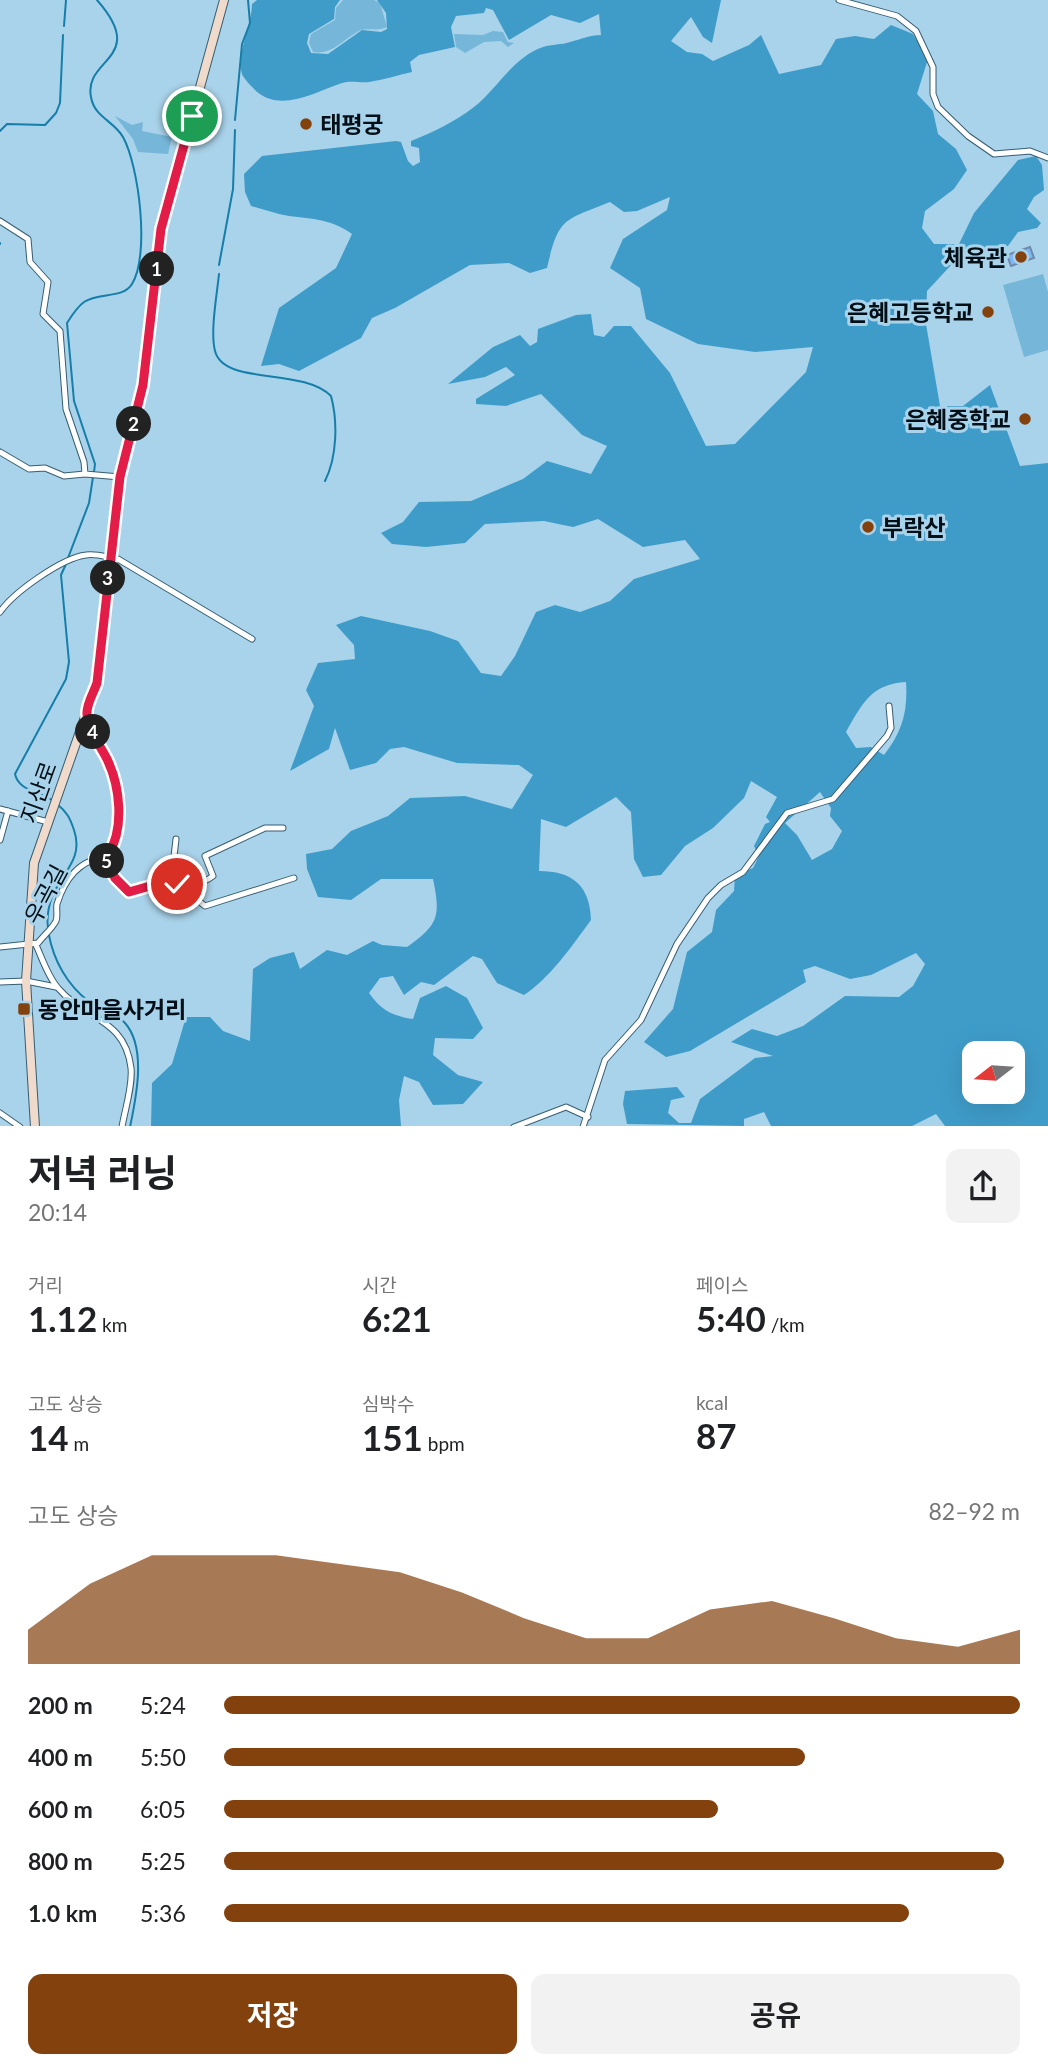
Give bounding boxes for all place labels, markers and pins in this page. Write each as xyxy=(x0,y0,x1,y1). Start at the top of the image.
pin xyxy=(162,86,222,146)
place label: 태평궁 xyxy=(320,110,383,138)
marker: 태평궁 xyxy=(298,116,314,132)
place label: 체육관 xyxy=(944,243,1007,271)
marker: 체육관 xyxy=(1013,249,1029,265)
pin: 1 xyxy=(140,252,174,286)
place label: 은혜고등학교 xyxy=(847,298,974,326)
marker: 은혜고등학교 xyxy=(980,304,996,320)
place label: 은혜중학교 xyxy=(905,405,1011,433)
pin: 2 xyxy=(116,406,152,442)
marker: 은혜중학교 xyxy=(1017,411,1033,427)
place label: 부락산 xyxy=(882,513,945,541)
marker: 부락산 xyxy=(860,519,876,535)
pin: 3 xyxy=(90,560,126,596)
pin: 4 xyxy=(76,714,110,750)
pin: 5 xyxy=(90,844,124,878)
pin xyxy=(147,854,207,914)
place label: 동안마을사거리 xyxy=(38,995,186,1023)
marker: 동안마을사거리 xyxy=(16,1001,32,1017)

